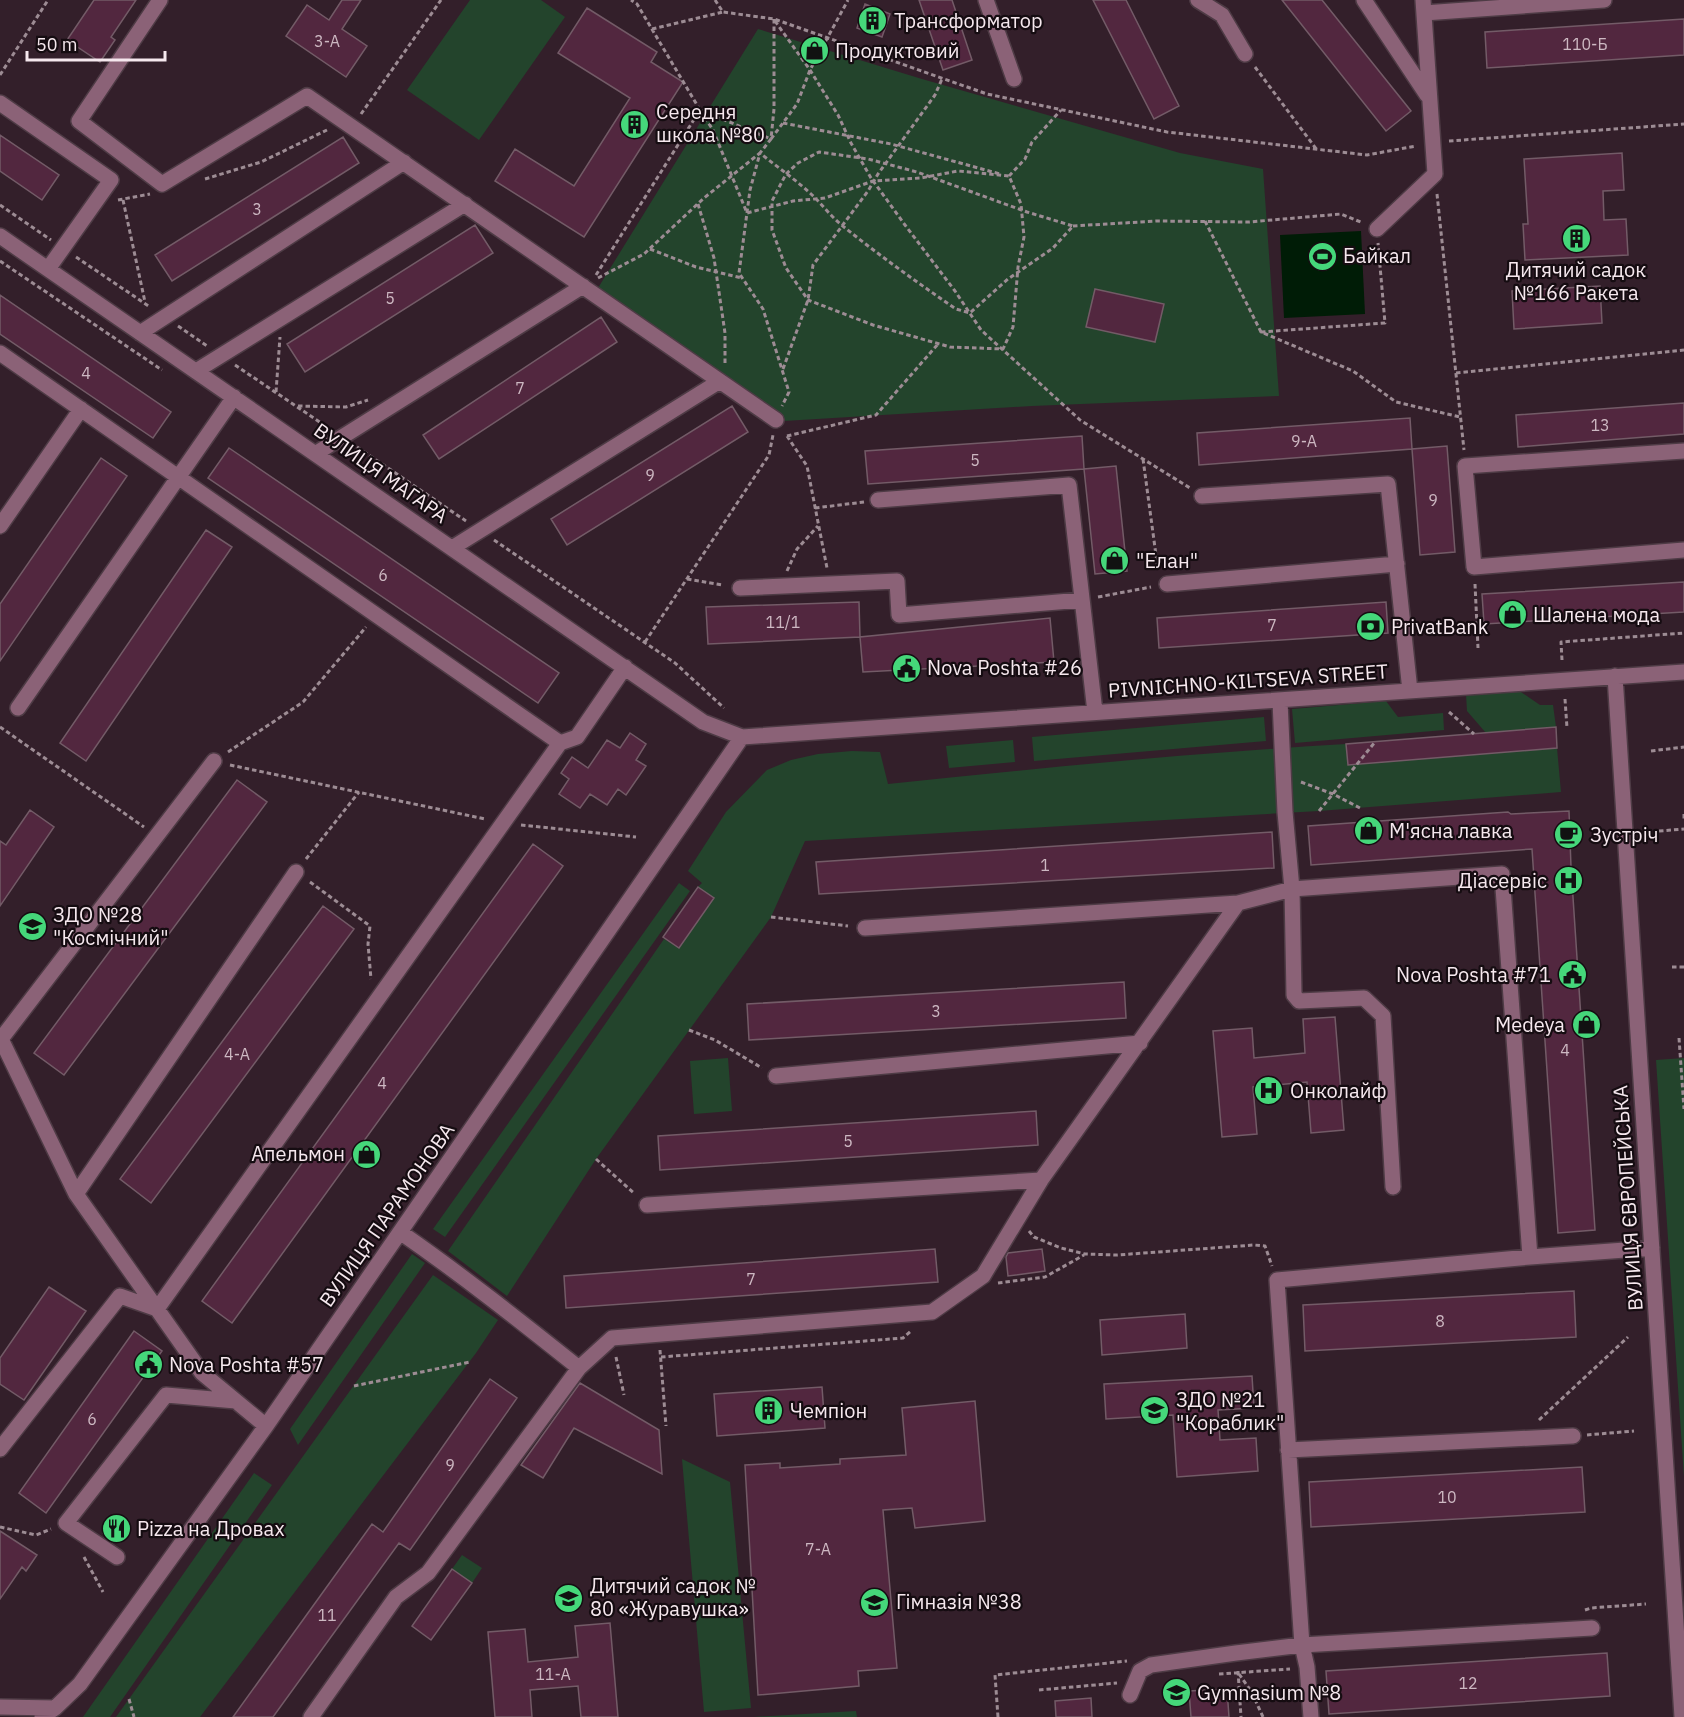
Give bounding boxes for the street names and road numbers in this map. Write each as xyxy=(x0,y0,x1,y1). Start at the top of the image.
street label: ВУЛИЦЯ МАГАРА xyxy=(309,416,454,529)
street label: PIVNICHNO-KILTSEVA STREET xyxy=(1107,657,1389,704)
street label: ВУЛИЦЯ ЄВРОПЕЙСЬКА xyxy=(1606,1084,1649,1312)
street label: ВУЛИЦЯ ПАРАМОНОВА xyxy=(313,1117,460,1312)

